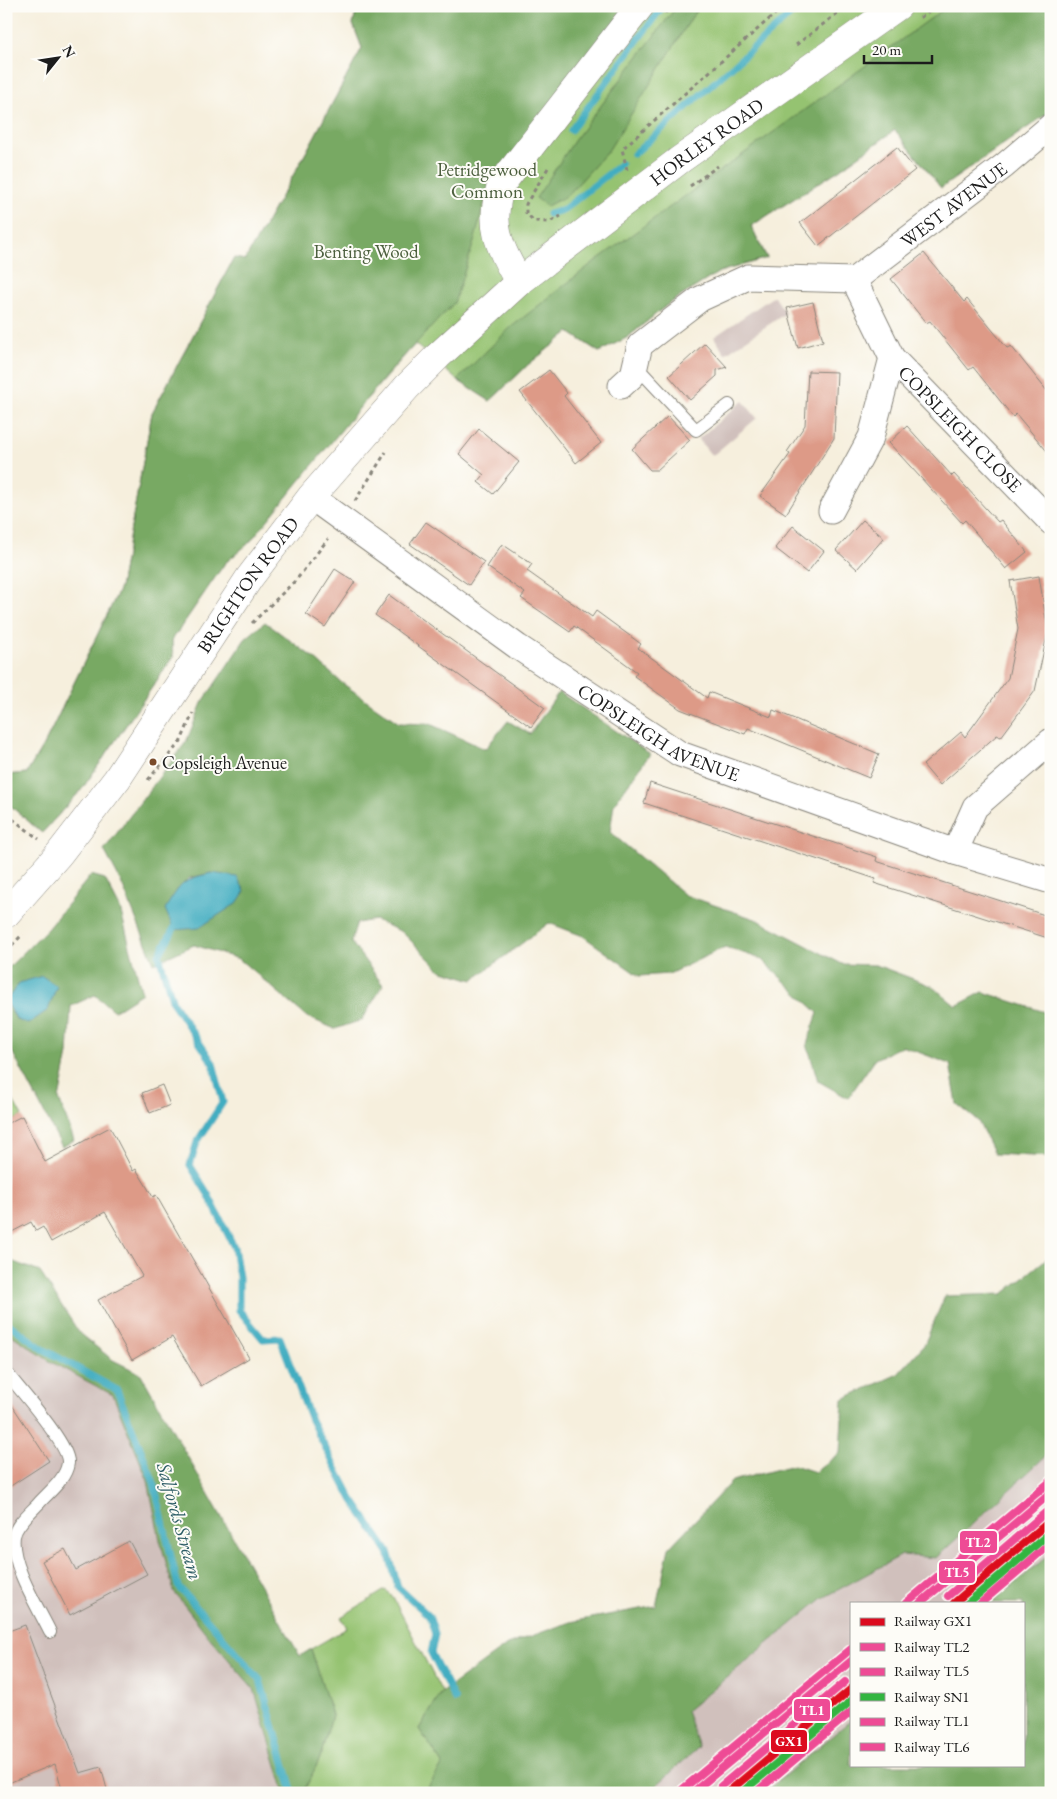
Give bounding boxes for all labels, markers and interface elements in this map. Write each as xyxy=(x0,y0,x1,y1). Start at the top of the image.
north arrow xyxy=(32,32,82,82)
scale bar xyxy=(864,32,932,64)
text: 20 m xyxy=(872,40,901,59)
text: N xyxy=(59,42,80,61)
street label: HORLEY ROAD xyxy=(644,92,769,191)
street label: WEST AVENUE xyxy=(895,156,1012,253)
park label: Petridgewood Common xyxy=(437,157,537,204)
park label: Benting Wood xyxy=(313,239,419,264)
street label: COPSLEIGH CLOSE xyxy=(893,360,1028,498)
street label: BRIGHTON ROAD xyxy=(191,511,304,658)
street label: COPSLEIGH AVENUE xyxy=(573,677,743,787)
place label: Copsleigh Avenue xyxy=(162,751,287,774)
marker: Copsleigh Avenue xyxy=(148,757,158,767)
water label: Salfords Stream xyxy=(151,1458,209,1583)
line badge: TL2 xyxy=(959,1530,998,1554)
text: TL2 xyxy=(965,1533,991,1551)
line badge: TL5 xyxy=(938,1560,976,1584)
text: TL5 xyxy=(944,1563,970,1581)
legend xyxy=(850,1602,1024,1766)
text: Railway GX1 xyxy=(894,1611,972,1630)
text: Railway TL2 xyxy=(894,1637,970,1656)
text: Railway TL5 xyxy=(894,1661,969,1680)
text: Railway SN1 xyxy=(894,1687,969,1706)
line badge: TL1 xyxy=(793,1698,831,1722)
text: TL1 xyxy=(799,1701,825,1719)
text: Railway TL1 xyxy=(894,1711,969,1730)
line badge: GX1 xyxy=(770,1729,808,1753)
text: GX1 xyxy=(775,1732,803,1750)
text: Railway TL6 xyxy=(894,1737,969,1756)

